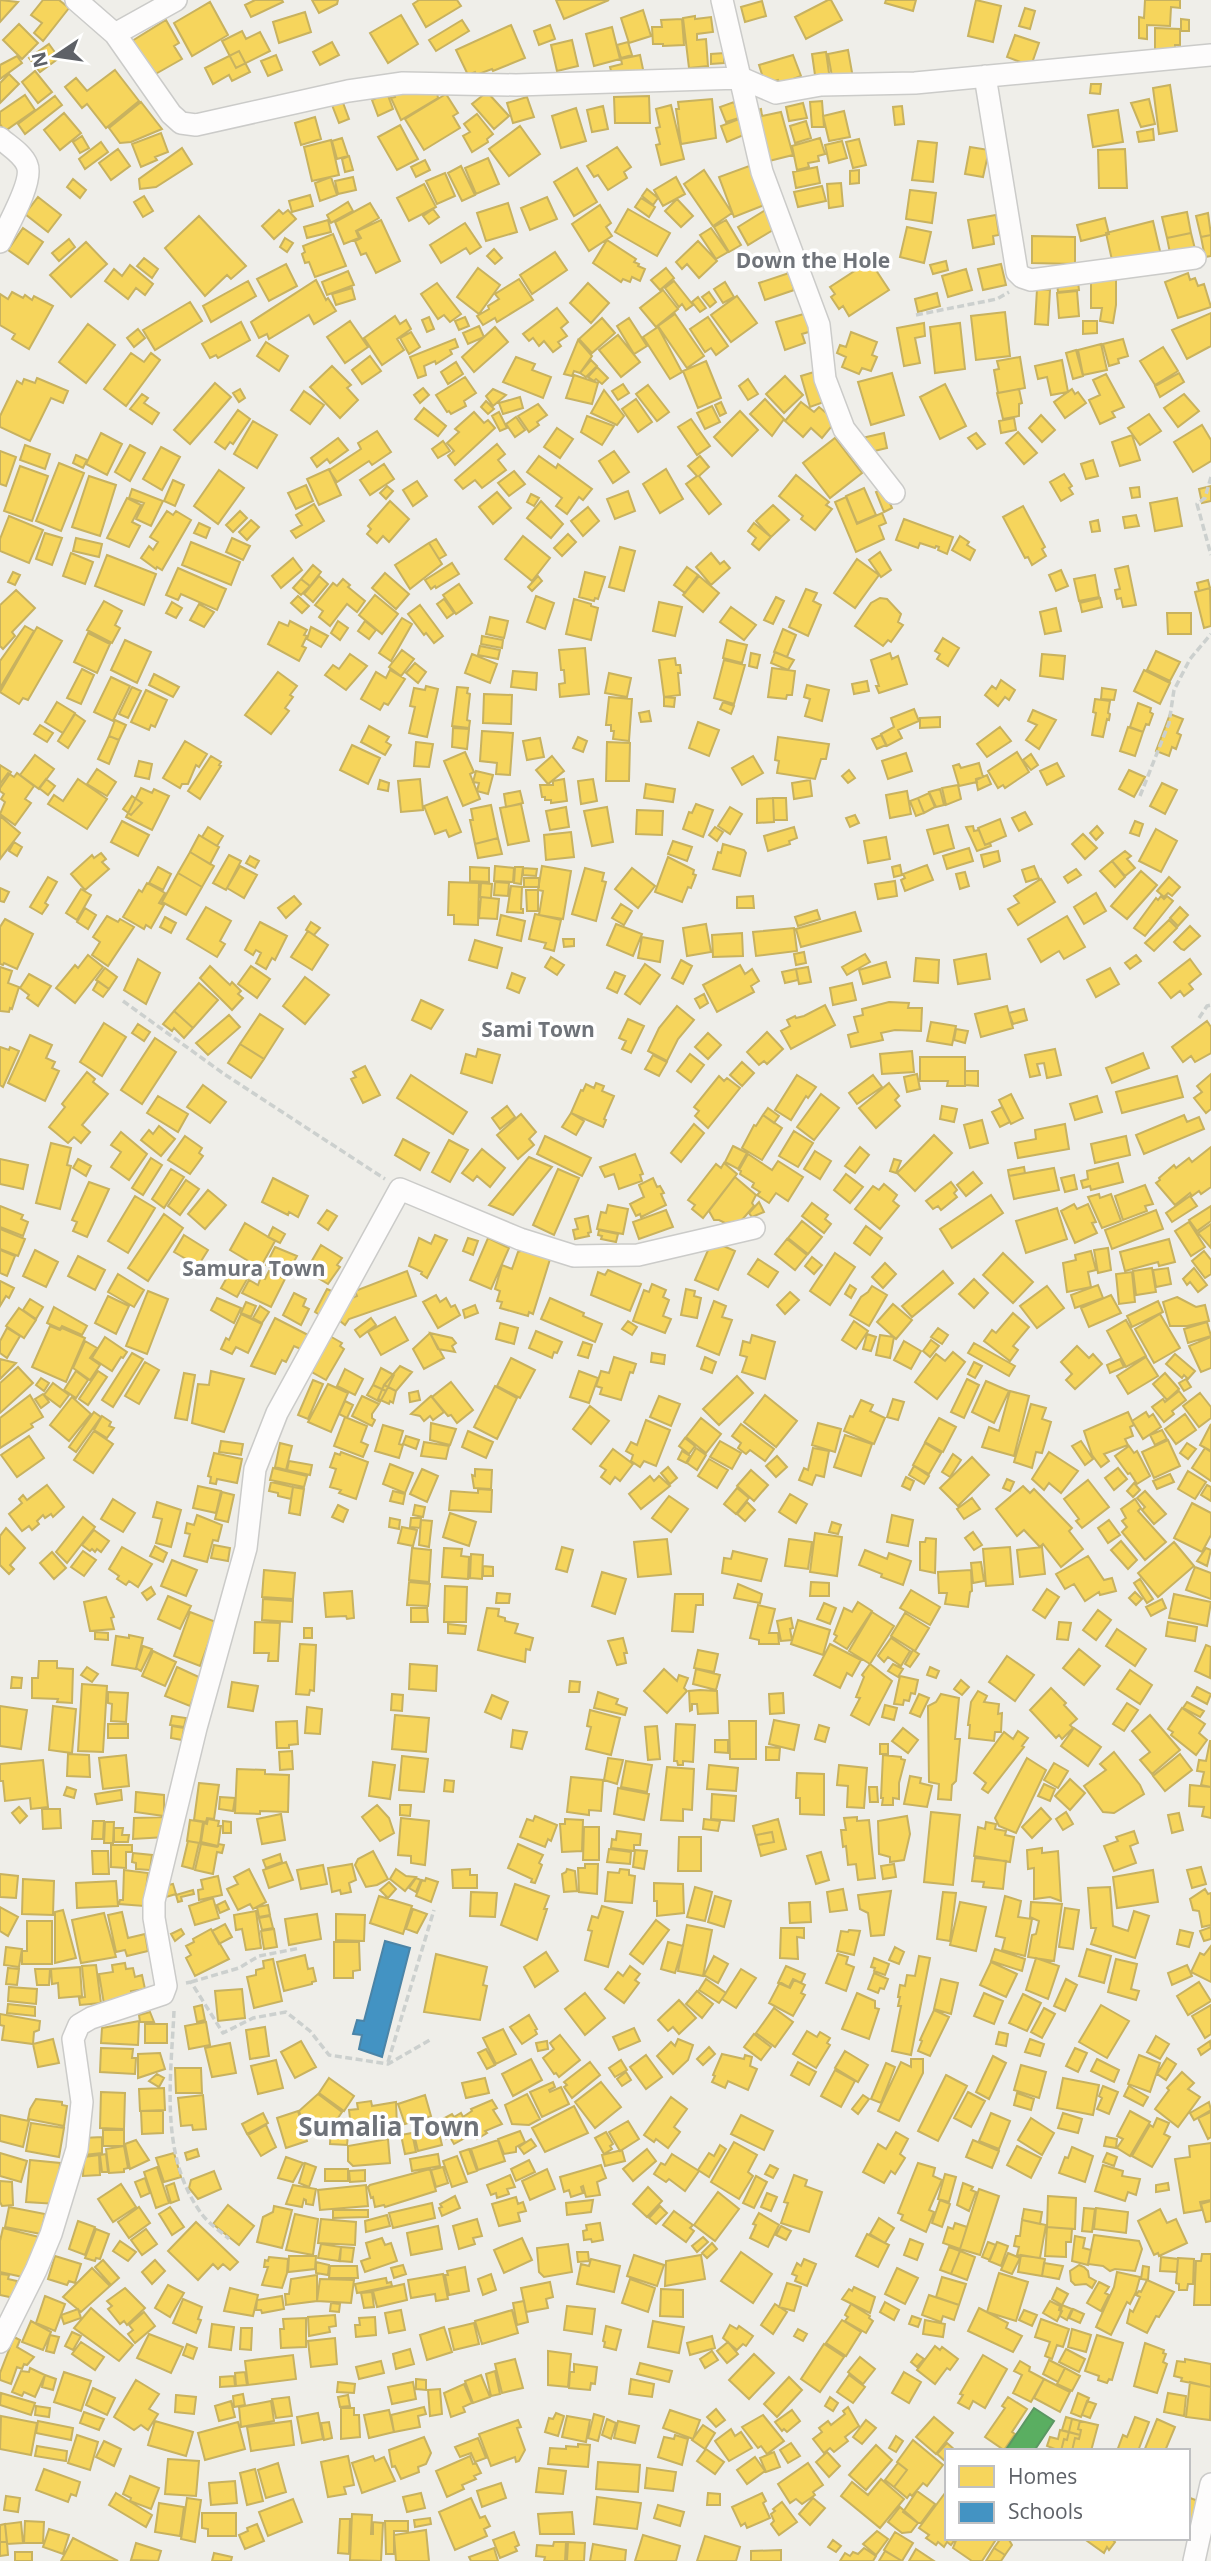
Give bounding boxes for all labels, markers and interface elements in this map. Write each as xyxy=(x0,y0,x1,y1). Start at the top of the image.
north arrow xyxy=(21,21,91,91)
text: N xyxy=(25,49,54,70)
district label: Down the Hole xyxy=(736,246,890,274)
district label: Sami Town xyxy=(481,1015,595,1043)
district label: Samura Town xyxy=(182,1254,326,1282)
district label: Sumalia Town xyxy=(298,2108,480,2144)
legend xyxy=(945,2449,1190,2540)
text: Homes xyxy=(1008,2462,1077,2490)
text: Schools xyxy=(1008,2497,1083,2525)

